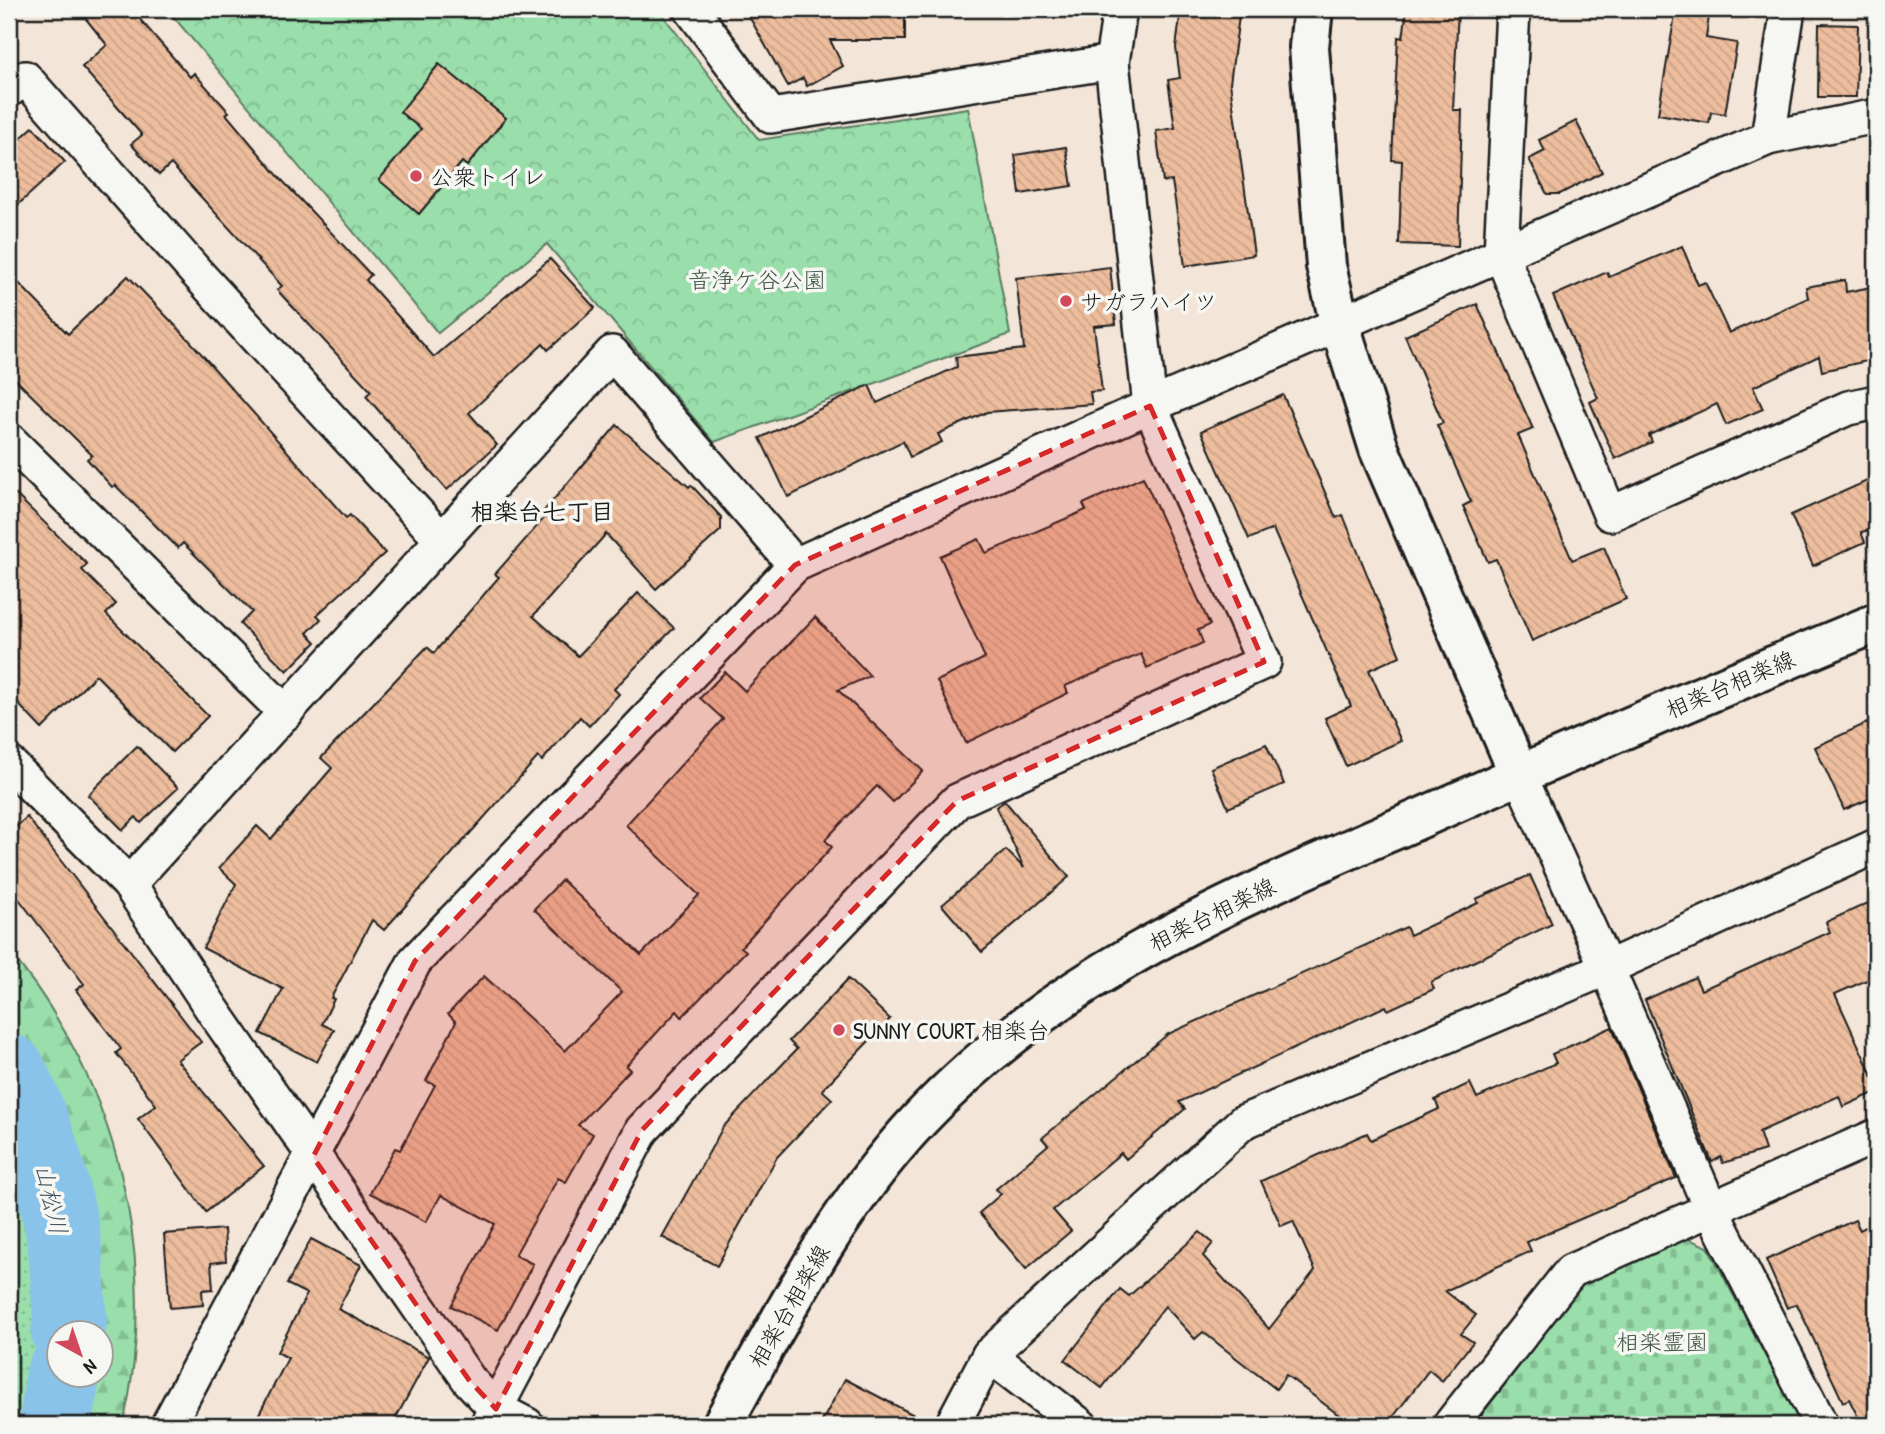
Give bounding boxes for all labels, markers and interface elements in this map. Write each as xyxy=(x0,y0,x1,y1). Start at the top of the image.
place label: 公衆トイレ xyxy=(430,161,545,192)
marker: 公衆トイレ xyxy=(408,168,424,184)
park label: 音浄ケ谷公園 xyxy=(688,264,826,295)
place label: サガラハイツ xyxy=(1080,286,1217,317)
marker: サガラハイツ xyxy=(1058,293,1074,309)
district label: 相楽台七丁目 xyxy=(470,495,614,527)
street label: 相楽台相楽線 xyxy=(1660,643,1800,725)
street label: 相楽台相楽線 xyxy=(1143,870,1281,958)
place label: SUNNY COURT 相楽台 xyxy=(853,1015,1050,1046)
marker: SUNNY COURT 相楽台 xyxy=(831,1022,847,1038)
water label: 山松川 xyxy=(28,1160,76,1238)
street label: 相楽台相楽線 xyxy=(741,1238,837,1374)
north arrow xyxy=(46,1318,116,1388)
park label: 相楽霊園 xyxy=(1616,1326,1708,1357)
text: N xyxy=(79,1354,103,1380)

